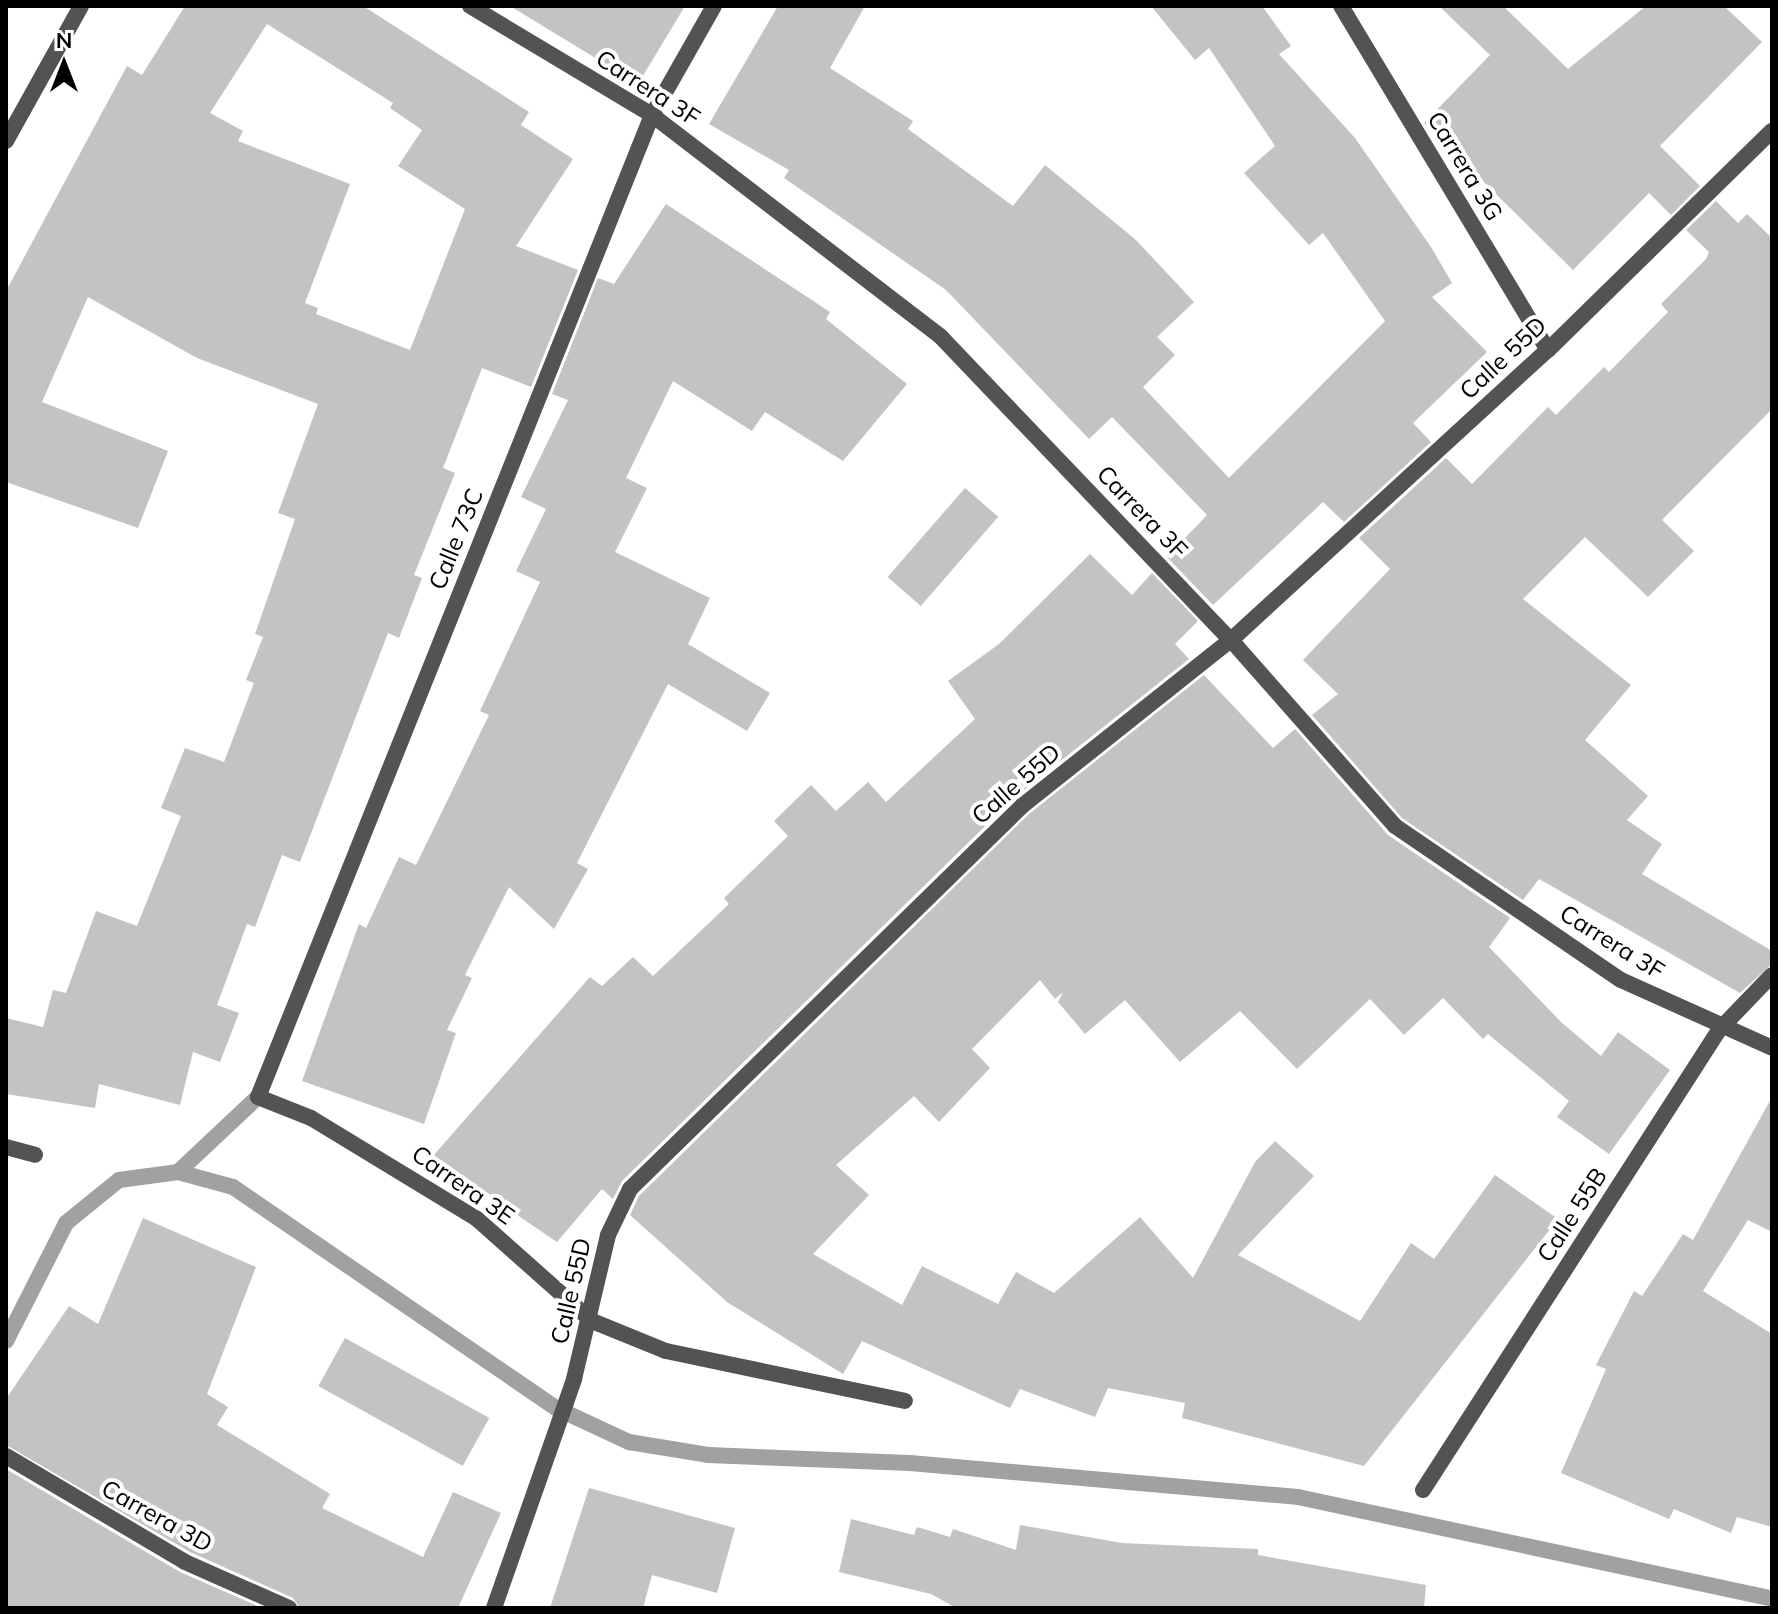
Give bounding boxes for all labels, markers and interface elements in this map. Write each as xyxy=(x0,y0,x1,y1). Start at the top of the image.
north arrow xyxy=(24,24,104,104)
text: N xyxy=(56,26,72,54)
street label: Carrera 3F xyxy=(591,44,705,132)
street label: Carrera 3G xyxy=(1421,106,1509,226)
street label: Calle 55D xyxy=(1454,311,1552,405)
street label: Carrera 3F xyxy=(1091,460,1193,564)
street label: Calle 73C xyxy=(423,484,489,594)
street label: Calle 55D xyxy=(966,738,1066,830)
street label: Carrera 3F xyxy=(1554,899,1670,985)
street label: Carrera 3E xyxy=(406,1139,520,1231)
street label: Calle 55B xyxy=(1531,1163,1613,1267)
street label: Calle 55D xyxy=(545,1235,597,1347)
street label: Carrera 3D xyxy=(97,1474,217,1558)

